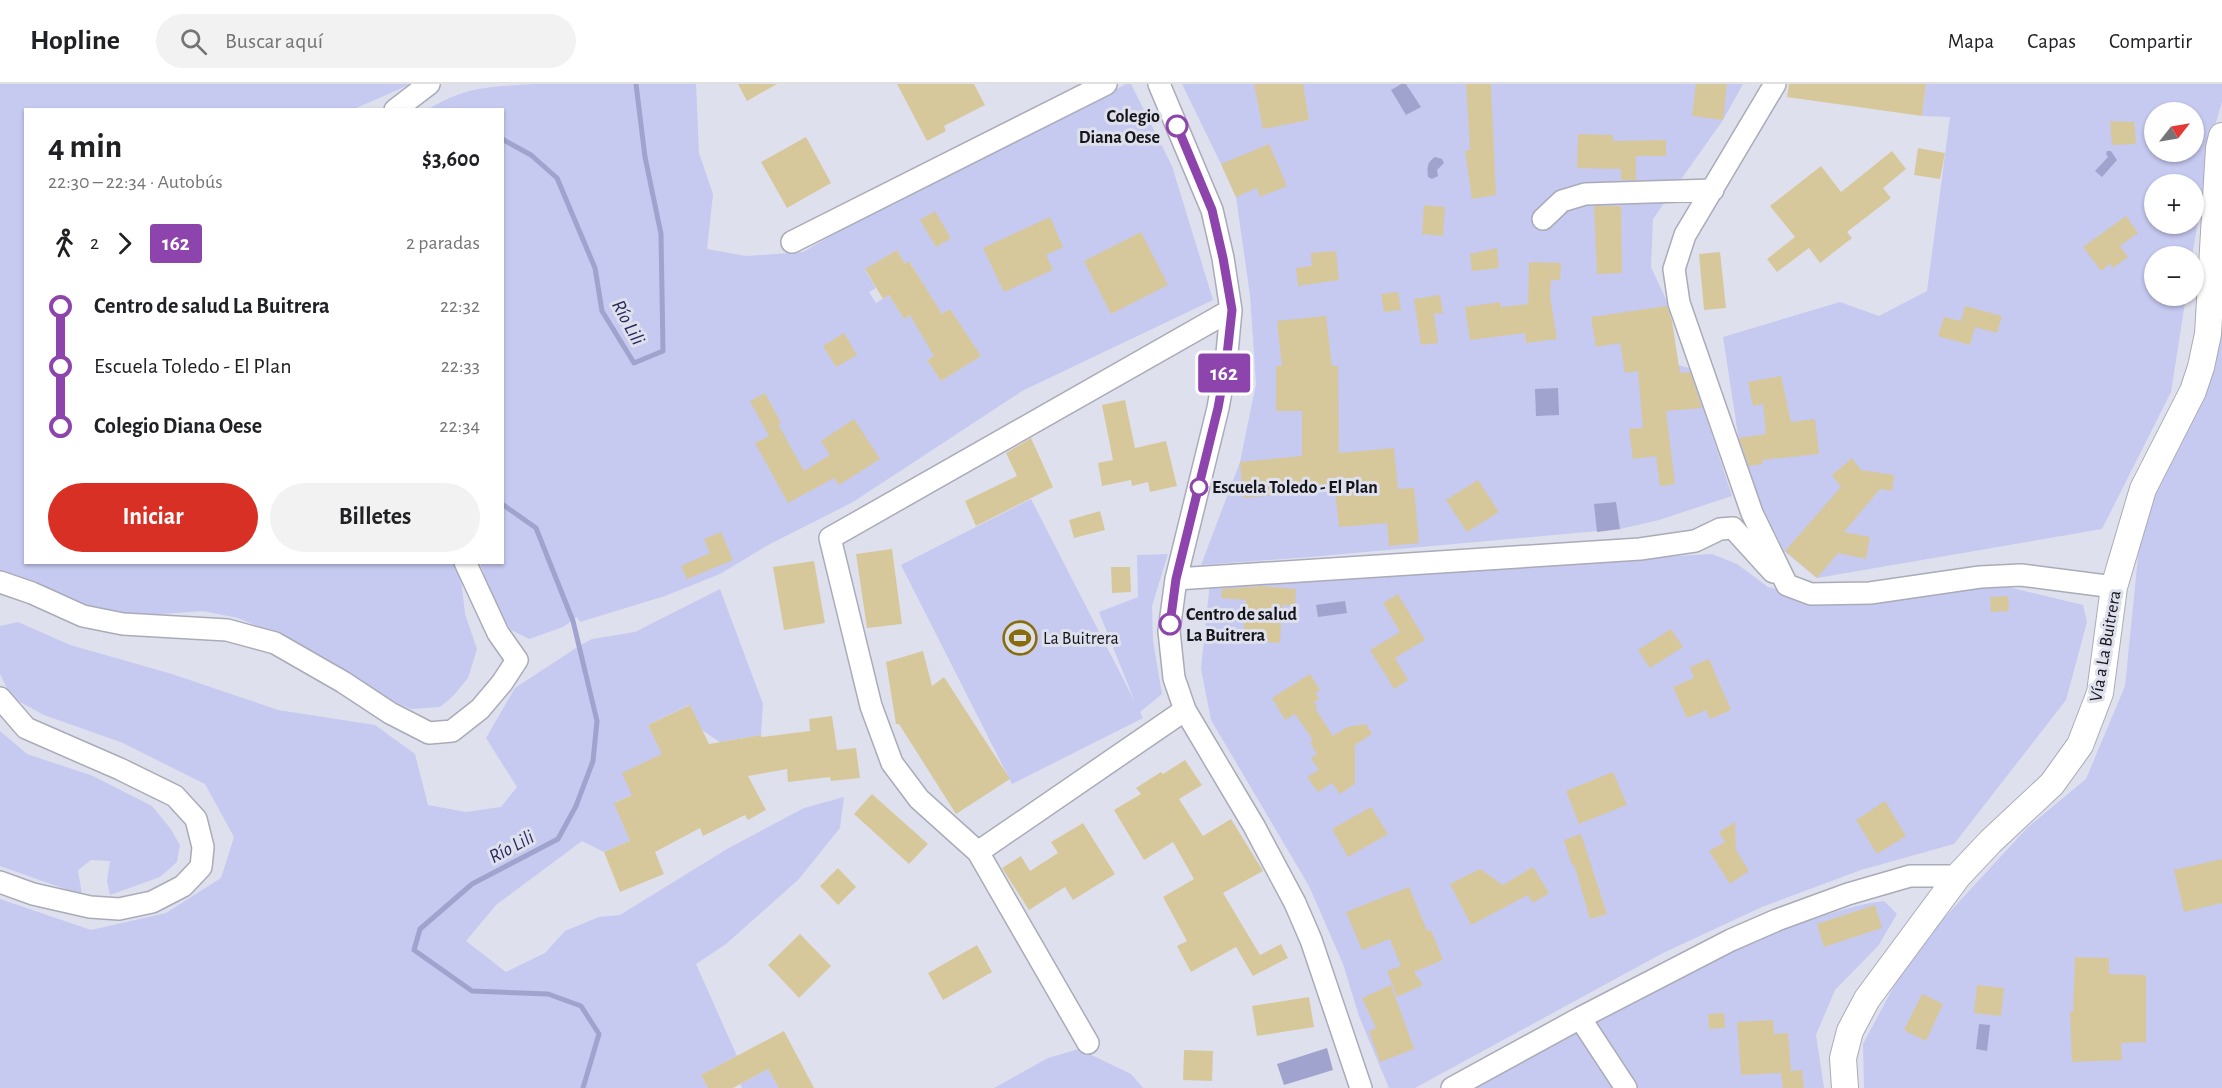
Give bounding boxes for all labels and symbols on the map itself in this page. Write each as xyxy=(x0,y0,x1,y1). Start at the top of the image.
north arrow xyxy=(2144,102,2204,162)
place label: Colegio Diana Oese xyxy=(1079,108,1160,147)
marker: Colegio Diana Oese xyxy=(1166,115,1188,137)
water label: Río Lili xyxy=(608,297,648,348)
line badge: 162 xyxy=(1190,354,1258,392)
marker: Escuela Toledo - El Plan xyxy=(1190,478,1208,496)
place label: Escuela Toledo - El Plan xyxy=(1212,479,1378,497)
street label: Vía a La Buitrera xyxy=(2087,589,2125,703)
place label: Centro de salud La Buitrera xyxy=(1186,606,1297,645)
marker: Centro de salud La Buitrera xyxy=(1159,613,1181,635)
sports icon: La Buitrera xyxy=(1002,620,1038,656)
place label: La Buitrera xyxy=(1043,630,1119,648)
water label: Río Lili xyxy=(486,827,537,867)

